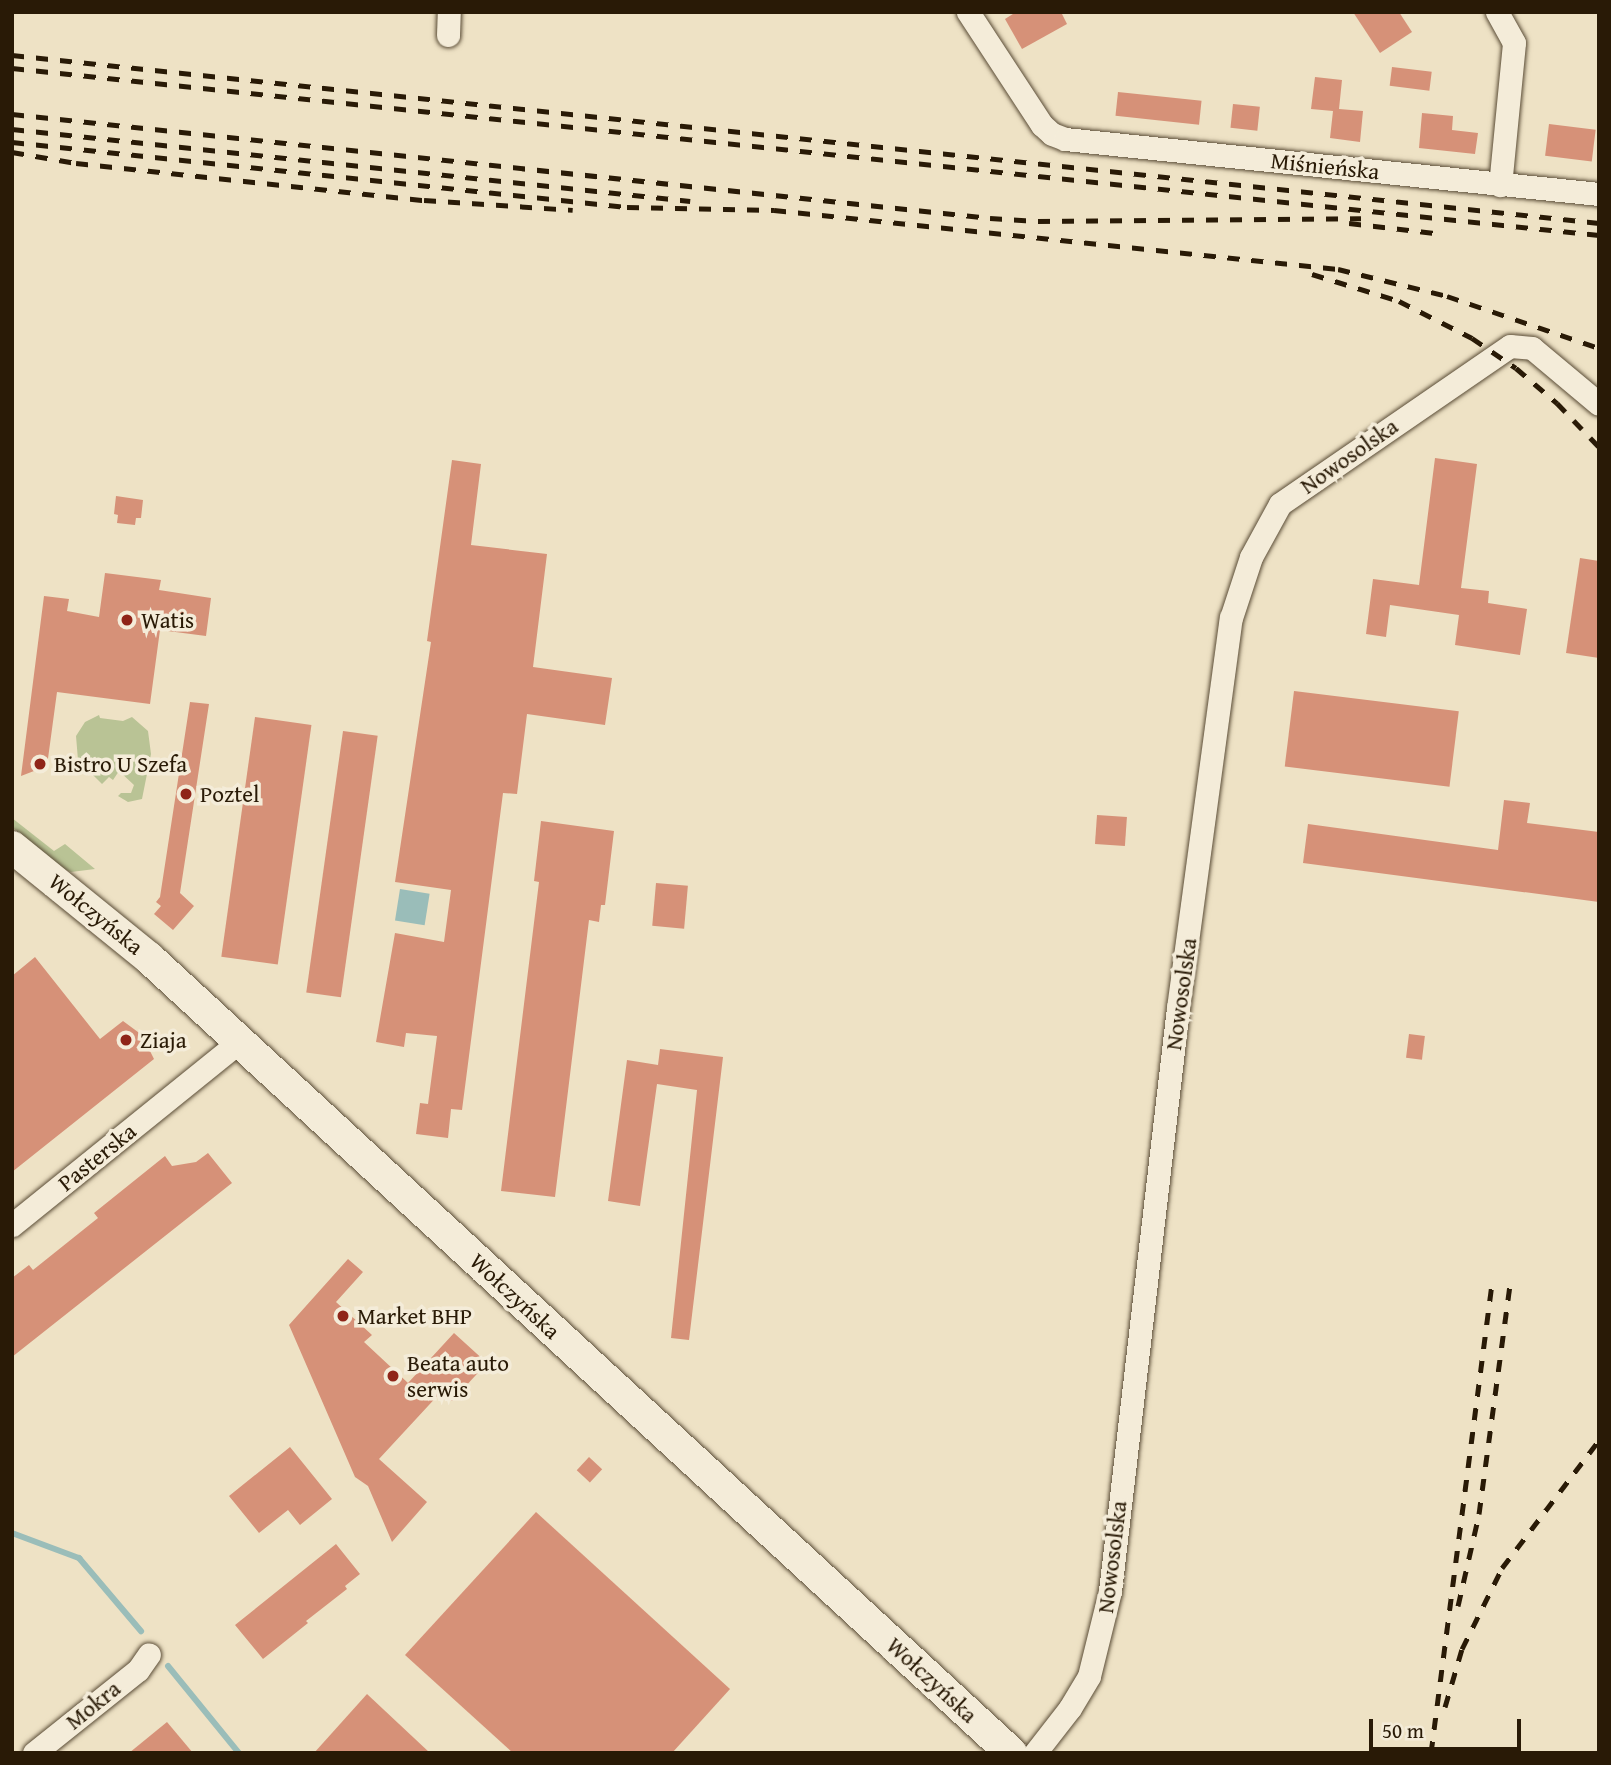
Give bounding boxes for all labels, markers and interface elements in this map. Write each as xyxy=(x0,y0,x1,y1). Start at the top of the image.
street label: Miśnieńska xyxy=(1269,147,1381,185)
street label: Nowosolska xyxy=(1295,412,1403,500)
place label: Watis xyxy=(141,606,194,634)
marker: Watis xyxy=(119,612,135,628)
place label: Bistro U Szefa xyxy=(54,750,187,778)
marker: Bistro U Szefa xyxy=(32,756,48,772)
place label: Poztel xyxy=(200,780,260,808)
marker: Poztel xyxy=(178,786,194,802)
street label: Wołczyńska xyxy=(43,868,149,960)
street label: Nowosolska xyxy=(1159,936,1203,1052)
place label: Ziaja xyxy=(140,1026,187,1054)
marker: Ziaja xyxy=(118,1032,134,1048)
street label: Pasterska xyxy=(52,1117,142,1197)
street label: Wołczyńska xyxy=(464,1247,566,1345)
place label: Market BHP xyxy=(357,1302,472,1330)
marker: Market BHP xyxy=(335,1308,351,1324)
place label: Beata auto serwis xyxy=(407,1349,509,1403)
marker: Beata auto serwis xyxy=(385,1368,401,1384)
street label: Nowosolska xyxy=(1091,1499,1133,1615)
street label: Wołczyńska xyxy=(881,1631,983,1729)
street label: Mokra xyxy=(60,1675,126,1735)
scale bar xyxy=(1373,1706,1525,1750)
text: 50 m xyxy=(1382,1715,1424,1746)

